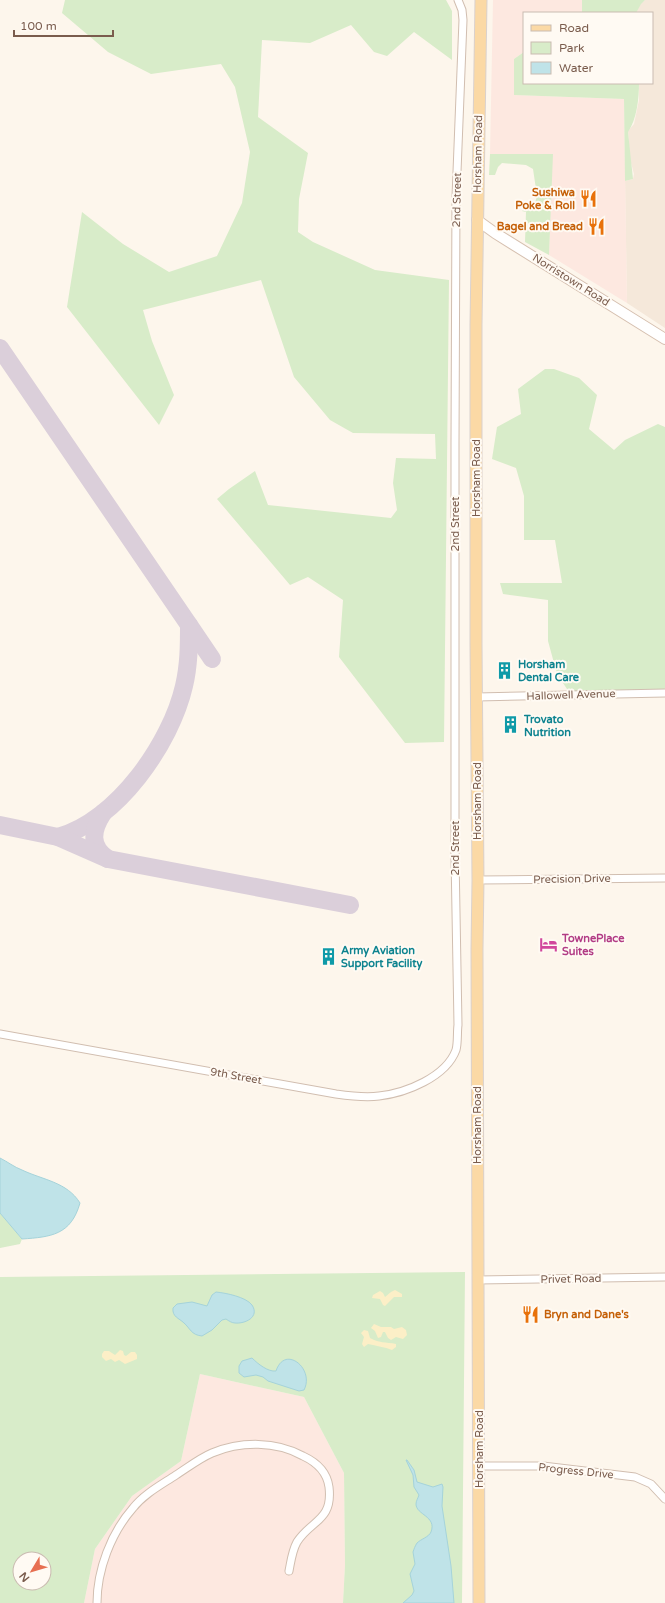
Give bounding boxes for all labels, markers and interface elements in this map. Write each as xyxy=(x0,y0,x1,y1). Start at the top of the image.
scale bar xyxy=(14,12,113,38)
legend xyxy=(523,12,653,84)
text: 100 m xyxy=(20,19,57,33)
text: Road xyxy=(559,21,589,35)
text: Park xyxy=(559,41,585,55)
text: Water xyxy=(559,61,594,75)
street label: Horsham Road xyxy=(471,115,485,193)
street label: 2nd Street xyxy=(450,172,464,228)
place label: Sushiwa Poke & Roll xyxy=(515,186,575,212)
restaurant icon: Sushiwa Poke & Roll xyxy=(578,188,598,208)
restaurant icon: Bagel and Bread xyxy=(586,216,606,236)
place label: Bagel and Bread xyxy=(497,220,583,234)
street label: Norristown Road xyxy=(530,251,612,309)
street label: Horsham Road xyxy=(470,439,483,517)
street label: 2nd Street xyxy=(449,497,462,551)
place label: Horsham Dental Care xyxy=(518,658,580,684)
building icon: Horsham Dental Care xyxy=(495,660,515,680)
street label: Hallowell Avenue xyxy=(526,687,616,703)
place label: Trovato Nutrition xyxy=(523,713,571,739)
building icon: Trovato Nutrition xyxy=(501,715,521,735)
street label: Horsham Road xyxy=(471,762,484,840)
street label: 2nd Street xyxy=(449,821,462,875)
street label: Precision Drive xyxy=(533,872,611,886)
place label: TownePlace Suites xyxy=(561,932,625,958)
hotel icon: TownePlace Suites xyxy=(539,934,559,954)
place label: Army Aviation Support Facility xyxy=(341,944,422,971)
building icon: Army Aviation Support Facility xyxy=(318,946,338,966)
street label: 9th Street xyxy=(209,1065,263,1087)
street label: Horsham Road xyxy=(471,1086,484,1164)
street label: Privet Road xyxy=(540,1272,602,1286)
restaurant icon: Bryn and Dane's xyxy=(521,1304,541,1324)
place label: Bryn and Dane's xyxy=(544,1308,630,1322)
street label: Horsham Road xyxy=(473,1410,486,1488)
street label: Progress Drive xyxy=(538,1461,614,1481)
north arrow xyxy=(12,1551,52,1591)
text: N xyxy=(17,1569,32,1584)

